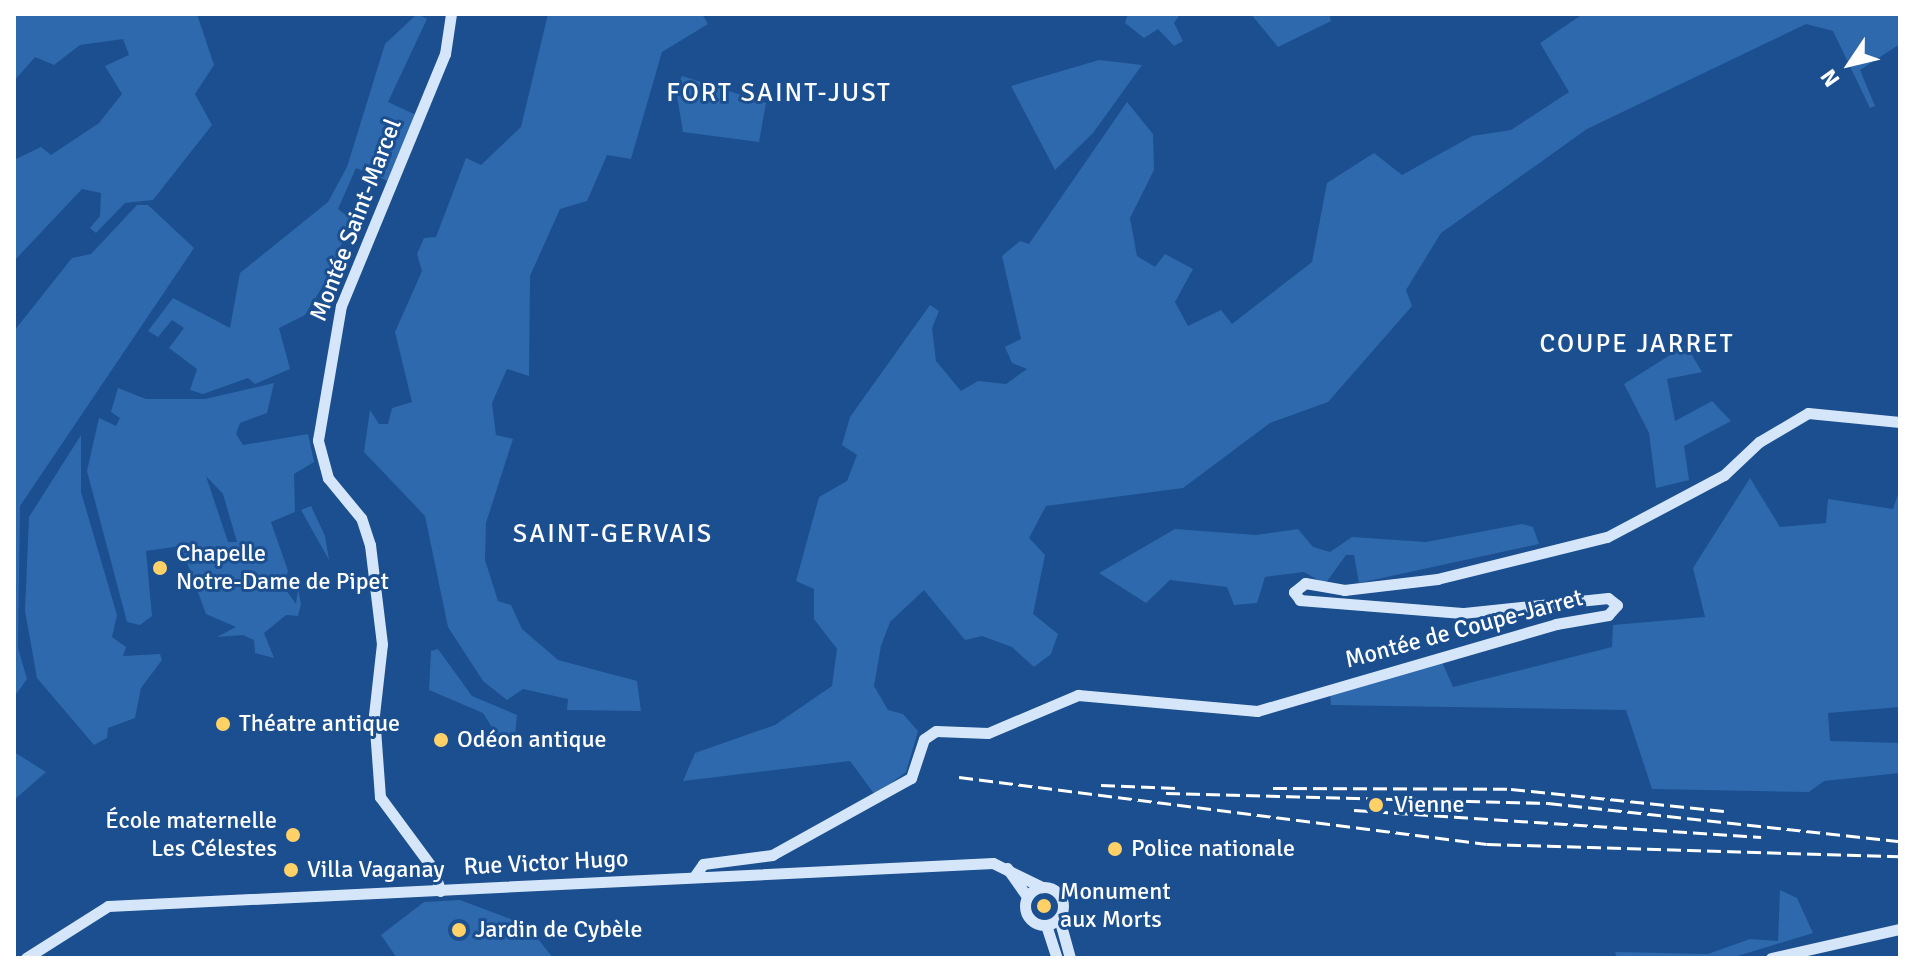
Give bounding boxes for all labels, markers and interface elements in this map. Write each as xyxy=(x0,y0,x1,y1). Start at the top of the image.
north arrow xyxy=(1810,24,1890,104)
text: N xyxy=(1814,64,1845,92)
district label: FORT SAINT-JUST xyxy=(666,78,892,110)
street label: Montée Saint-Marcel xyxy=(304,115,408,325)
district label: COUPE JARRET xyxy=(1539,329,1735,361)
district label: SAINT-GERVAIS xyxy=(513,519,713,551)
place label: Chapelle Notre-Dame de Pipet xyxy=(176,540,389,596)
marker: Chapelle Notre-Dame de Pipet xyxy=(151,559,169,577)
street label: Montée de Coupe-Jarret xyxy=(1342,583,1586,675)
place label: Théatre antique xyxy=(239,710,400,738)
marker: Théatre antique xyxy=(214,715,232,733)
place label: Odéon antique xyxy=(457,726,607,754)
marker: Odéon antique xyxy=(432,731,450,749)
place label: Vienne xyxy=(1394,791,1464,819)
marker: Vienne xyxy=(1365,794,1387,816)
place label: École maternelle Les Célestes xyxy=(105,807,277,863)
marker: École maternelle Les Célestes xyxy=(284,826,302,844)
place label: Police nationale xyxy=(1131,835,1295,863)
marker: Police nationale xyxy=(1106,840,1124,858)
street label: Rue Victor Hugo xyxy=(463,844,629,882)
place label: Villa Vaganay xyxy=(307,856,445,884)
marker: Villa Vaganay xyxy=(282,861,300,879)
place label: Monument aux Morts xyxy=(1060,878,1171,934)
marker: Monument aux Morts xyxy=(1035,897,1053,915)
place label: Jardin de Cybèle xyxy=(475,916,643,944)
marker: Jardin de Cybèle xyxy=(450,921,468,939)

